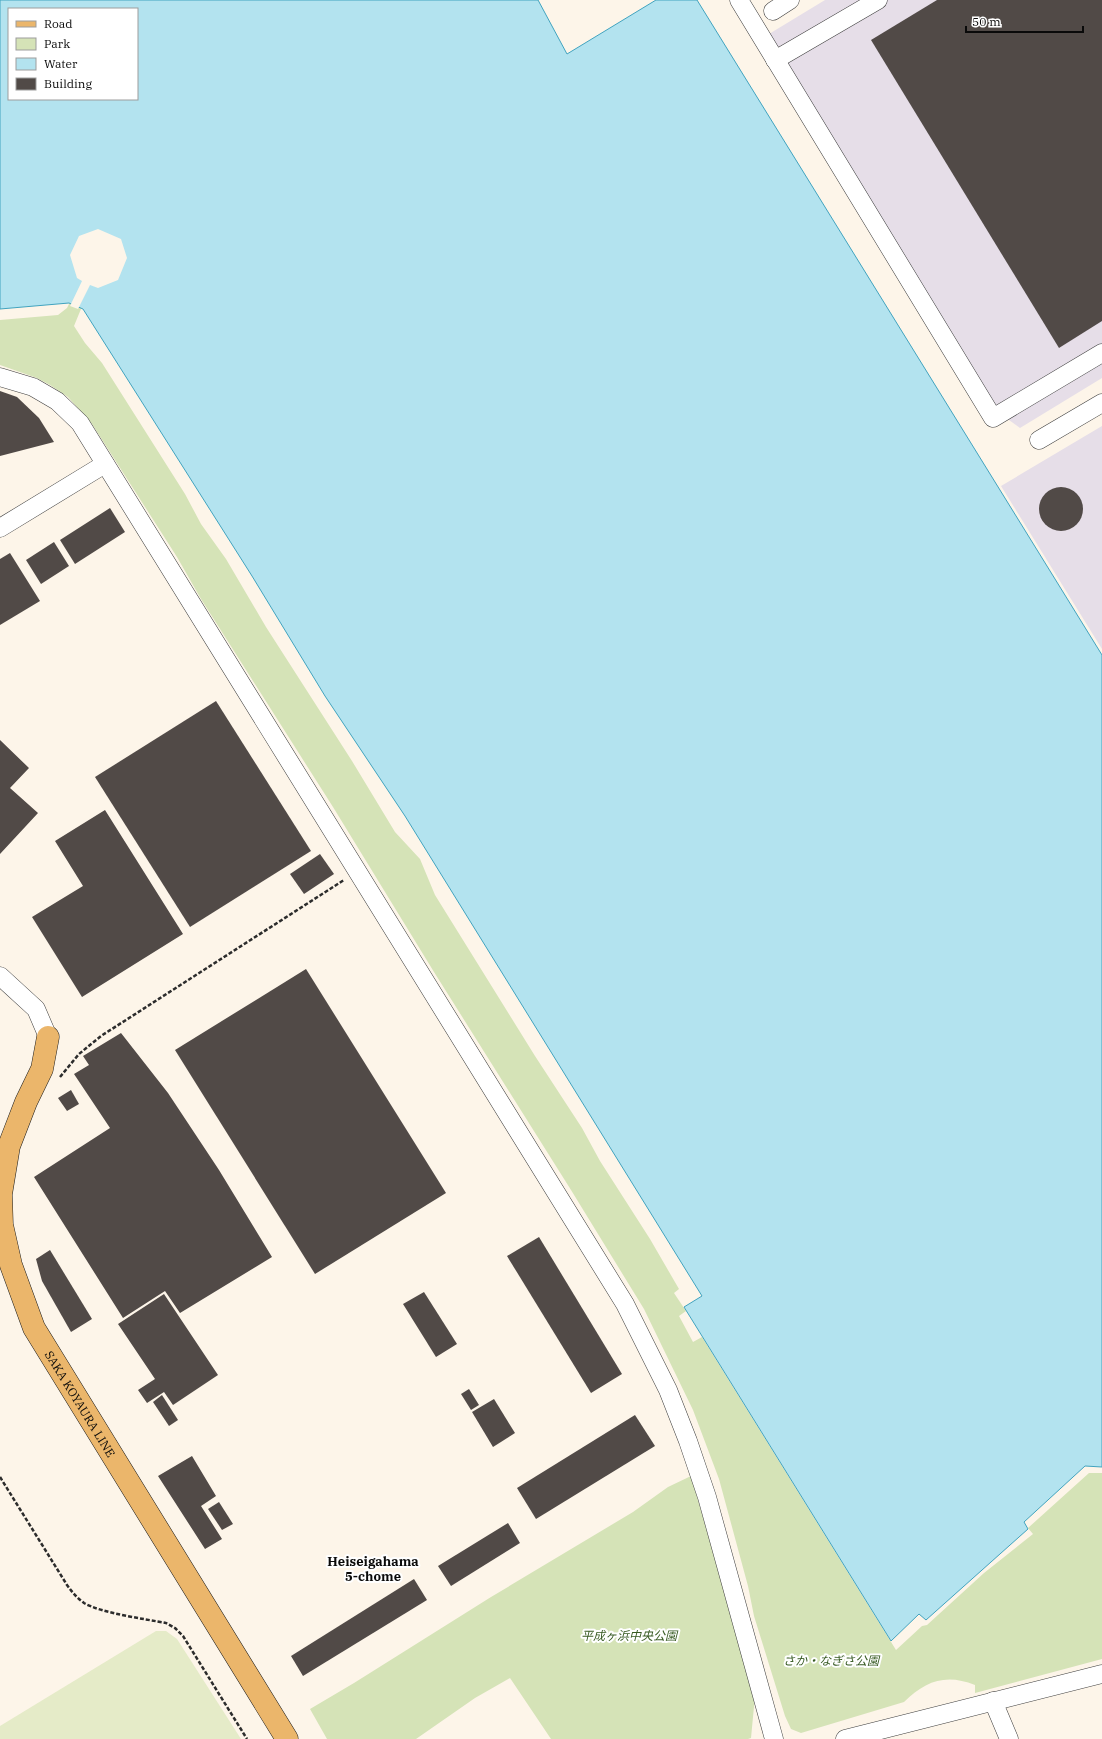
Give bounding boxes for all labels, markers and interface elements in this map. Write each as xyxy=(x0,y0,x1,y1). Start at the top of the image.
legend xyxy=(8,8,138,100)
scale bar xyxy=(966,8,1083,34)
text: 50 m xyxy=(972,14,1001,29)
text: Road xyxy=(44,16,73,31)
text: Park xyxy=(44,36,70,51)
text: Water xyxy=(44,56,78,71)
text: Building xyxy=(44,76,92,91)
street label: SAKA KOYAURA LINE xyxy=(42,1348,119,1460)
district label: Heiseigahama 5-chome xyxy=(327,1553,419,1585)
park label: 平成ヶ浜中央公園 xyxy=(581,1628,679,1643)
park label: さか・なぎさ公園 xyxy=(783,1653,881,1668)

